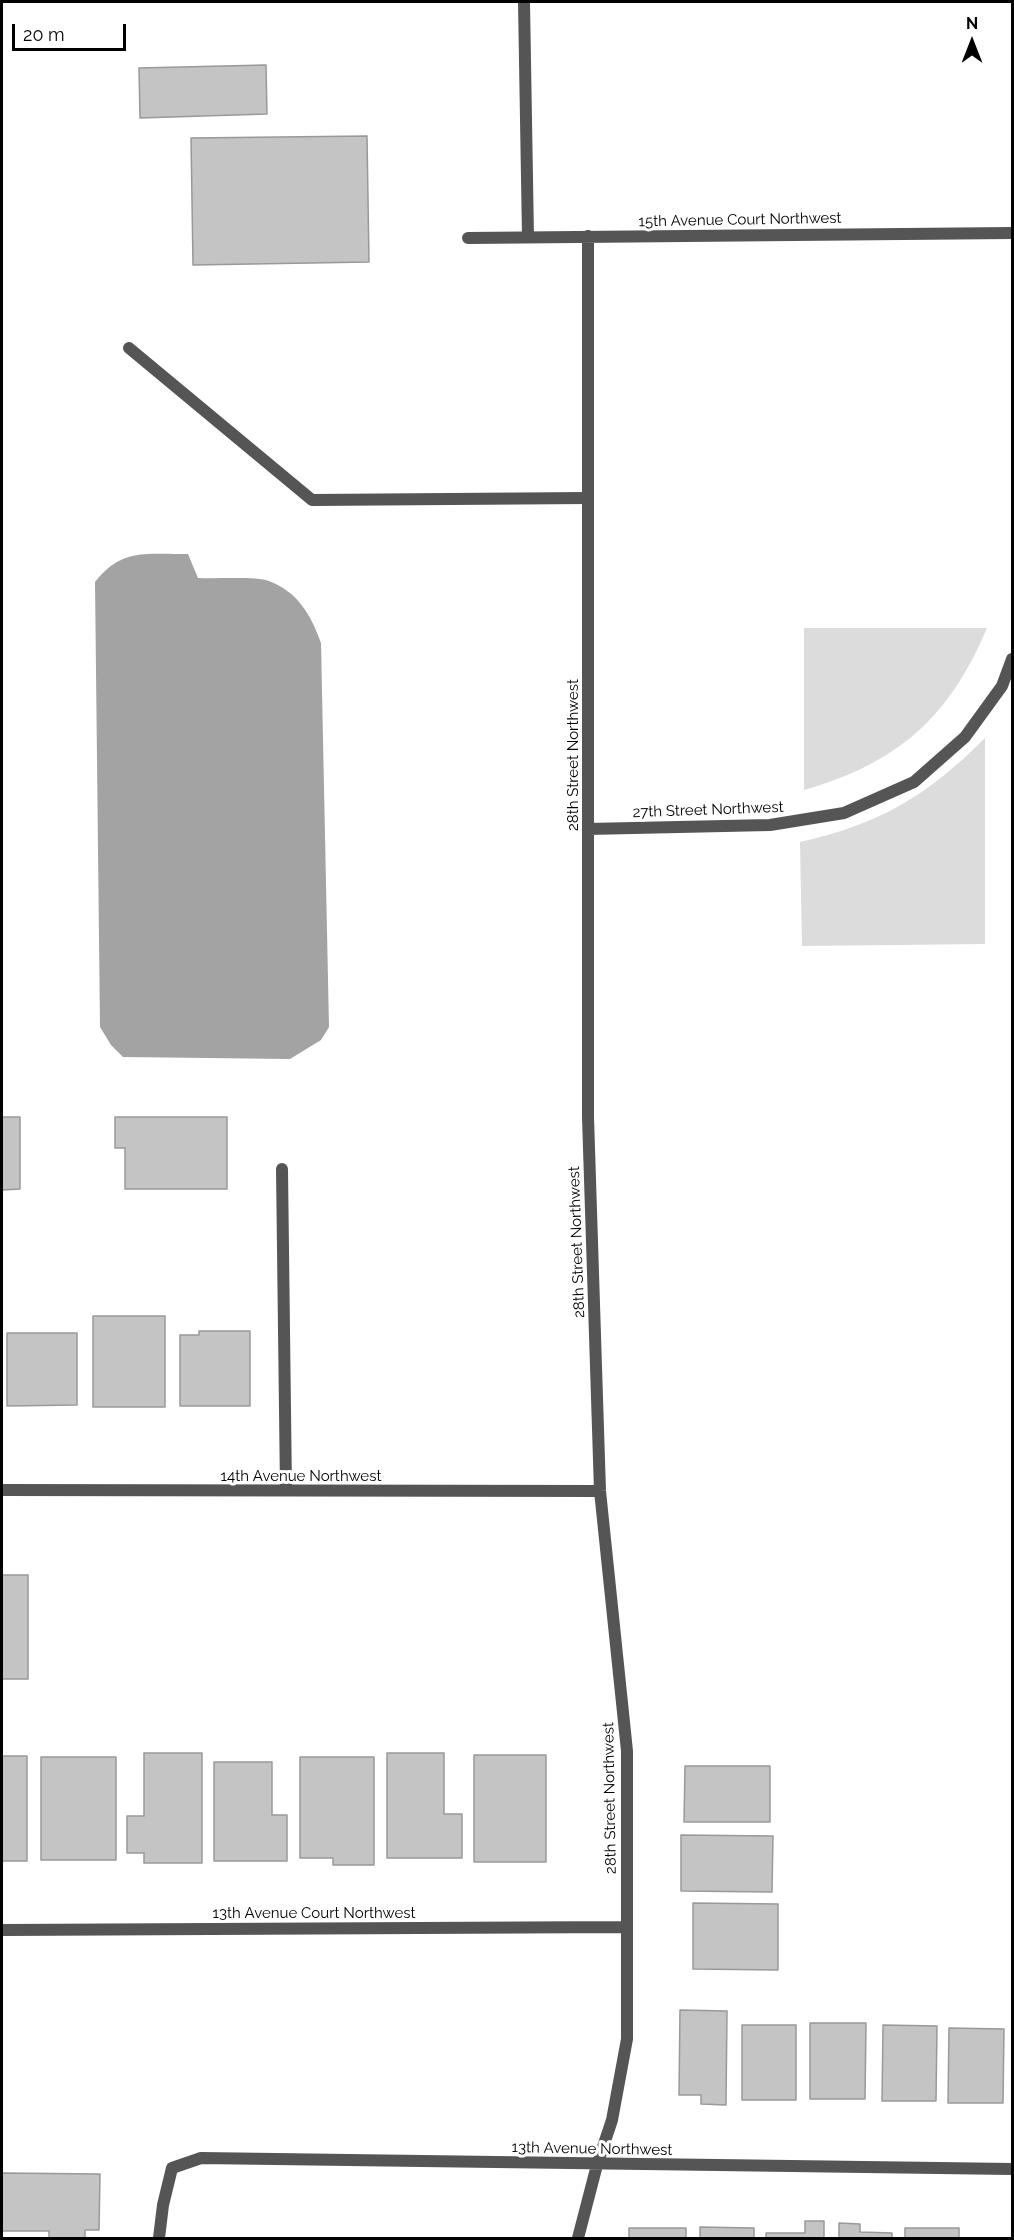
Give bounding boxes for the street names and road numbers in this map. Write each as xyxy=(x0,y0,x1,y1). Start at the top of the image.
street label: 15th Avenue Court Northwest xyxy=(638,209,842,231)
street label: 28th Street Northwest xyxy=(564,679,582,831)
street label: 27th Street Northwest xyxy=(632,798,784,822)
street label: 28th Street Northwest xyxy=(565,1166,589,1318)
street label: 14th Avenue Northwest xyxy=(221,1467,381,1485)
street label: 28th Street Northwest xyxy=(600,1722,620,1874)
street label: 13th Avenue Court Northwest xyxy=(213,1904,415,1922)
street label: 13th Avenue Northwest xyxy=(511,2139,673,2159)

